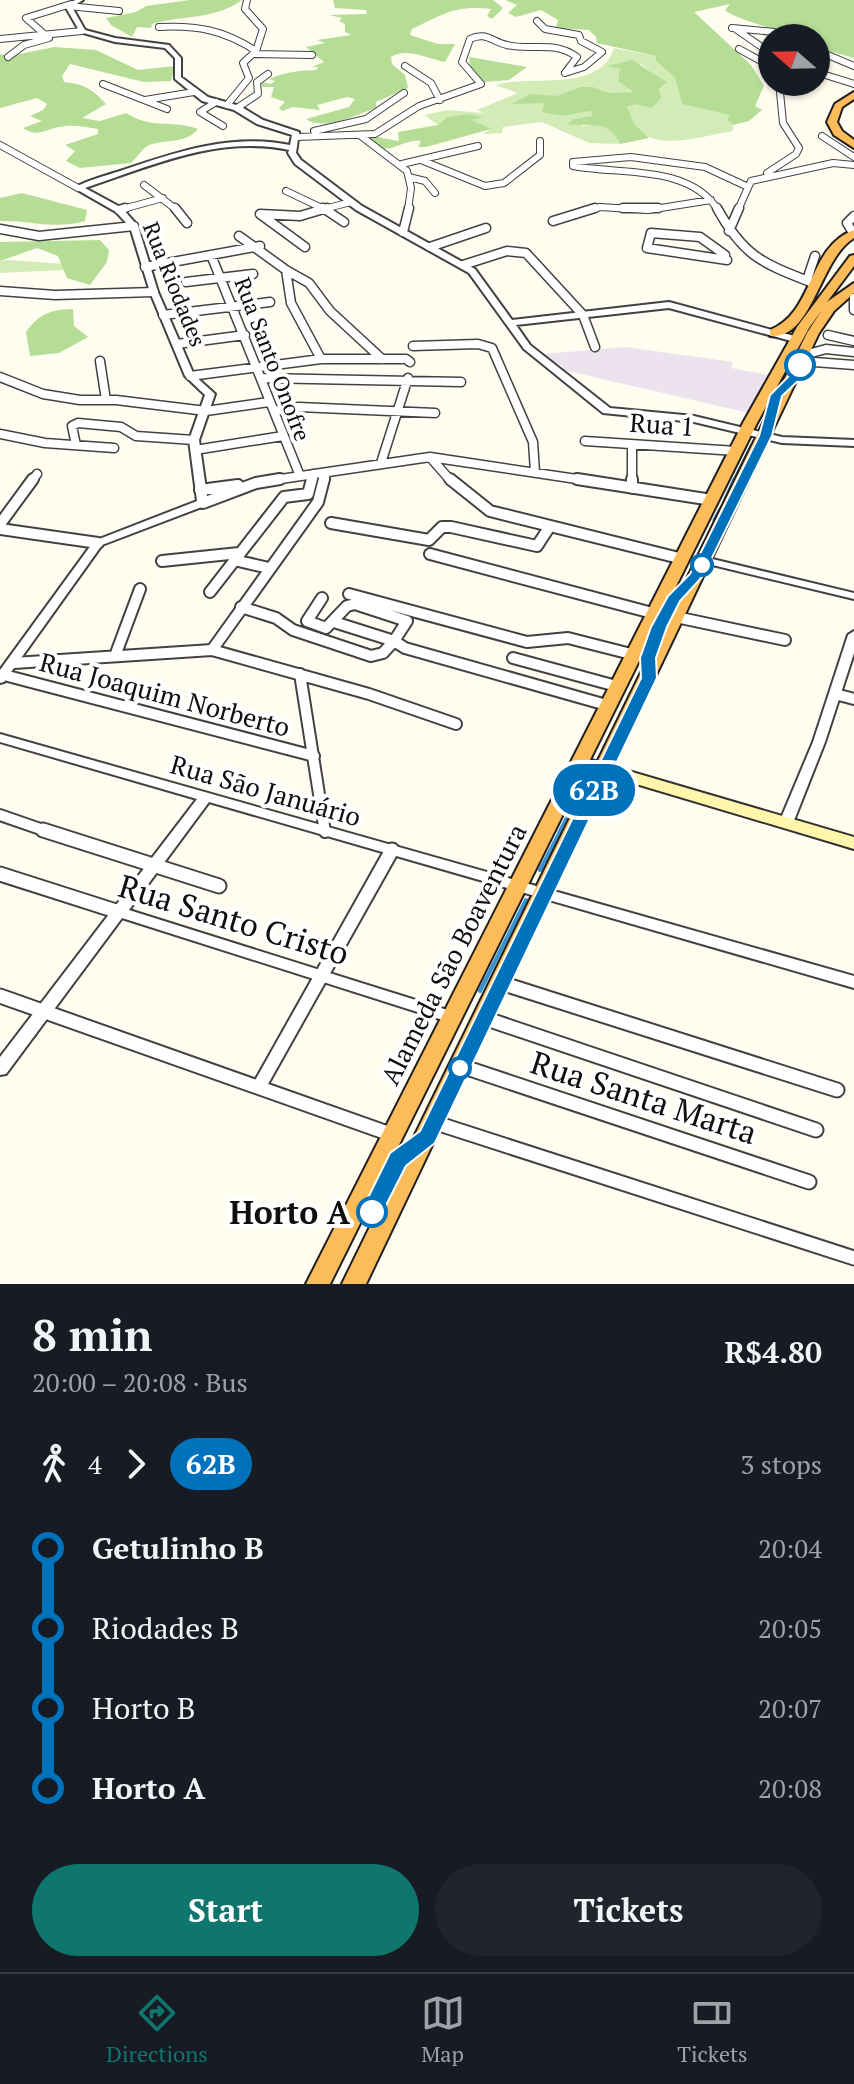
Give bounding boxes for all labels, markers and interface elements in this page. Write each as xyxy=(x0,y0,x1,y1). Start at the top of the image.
north arrow xyxy=(758,24,830,96)
map controls xyxy=(758,24,830,96)
street label: Rua Riodades xyxy=(137,217,213,351)
street label: Rua Santo Onofre xyxy=(228,273,318,445)
unlabelled marker xyxy=(785,350,815,380)
street label: Rua 1 xyxy=(628,405,696,443)
unlabelled marker xyxy=(691,554,713,576)
street label: Rua Joaquim Norberto xyxy=(36,644,294,744)
street label: Rua São Januário xyxy=(167,747,365,833)
line badge: 62B xyxy=(548,764,640,816)
text: 62B xyxy=(569,771,619,808)
street label: Alameda São Boaventura xyxy=(372,818,534,1090)
street label: Rua Santo Cristo xyxy=(114,864,354,974)
street label: Rua Santa Marta xyxy=(526,1041,762,1153)
unlabelled marker xyxy=(449,1057,471,1079)
place label: Horto A xyxy=(229,1191,351,1233)
marker: Horto A xyxy=(357,1197,387,1227)
text: 8 min xyxy=(32,1305,152,1364)
text: R$4.80 xyxy=(724,1332,822,1372)
text: 20:00 – 20:08 · Bus xyxy=(32,1365,248,1399)
icon: walk xyxy=(32,1442,76,1486)
icon: forward xyxy=(114,1442,158,1486)
text: 62B xyxy=(186,1445,236,1482)
text: 4 xyxy=(88,1447,102,1481)
text: 3 stops xyxy=(741,1447,822,1481)
text: Getulinho B xyxy=(92,1528,264,1568)
text: 20:04 xyxy=(758,1531,822,1565)
text: Riodades B xyxy=(92,1608,239,1648)
text: 20:05 xyxy=(758,1611,822,1645)
text: Horto B xyxy=(92,1688,195,1728)
text: 20:07 xyxy=(758,1691,822,1725)
text: Horto A xyxy=(92,1768,205,1808)
text: 20:08 xyxy=(758,1771,822,1805)
button: Start xyxy=(32,1864,419,1956)
button: Tickets xyxy=(435,1864,822,1956)
tab: Directions xyxy=(106,1991,208,2068)
tab: Map xyxy=(421,1991,465,2068)
tab: Tickets xyxy=(677,1991,748,2068)

